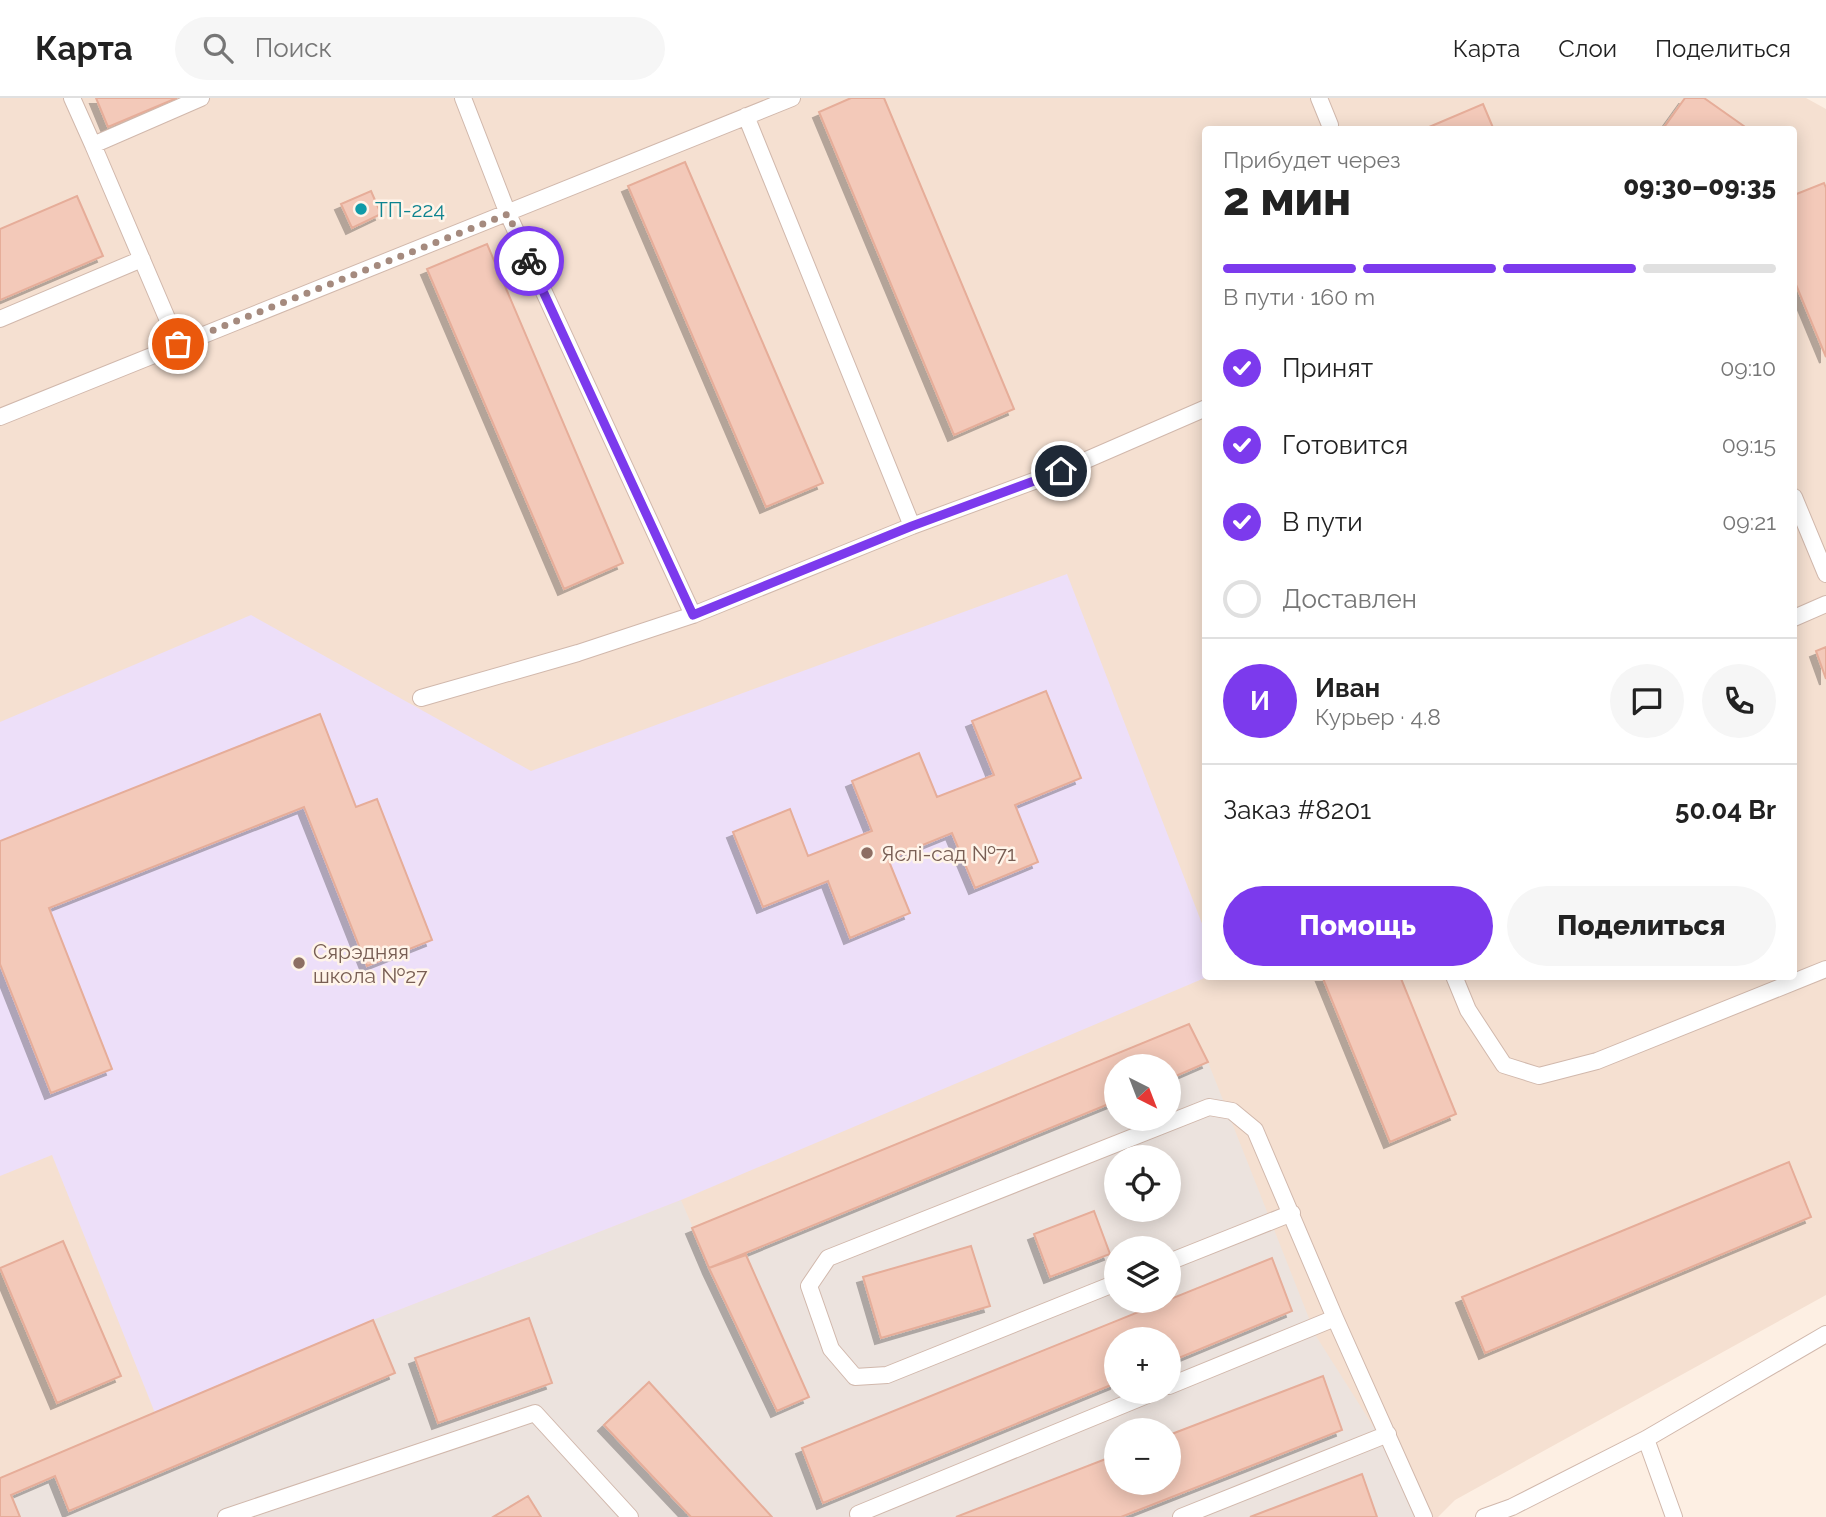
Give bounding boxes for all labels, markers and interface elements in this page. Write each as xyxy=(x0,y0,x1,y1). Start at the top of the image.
search box xyxy=(175,17,665,80)
text: Карта xyxy=(35,29,133,68)
icon: search xyxy=(199,29,237,67)
text: Поиск xyxy=(255,33,332,63)
text: Карта xyxy=(1453,34,1520,63)
text: Слои xyxy=(1558,34,1617,63)
text: Поделиться xyxy=(1655,34,1791,63)
text: Прибудет через xyxy=(1223,146,1401,173)
text: 09:30–09:35 xyxy=(1623,171,1776,201)
text: 2 мин xyxy=(1223,172,1351,226)
place label: ТП-224 xyxy=(375,197,445,222)
marker: ТП-224 xyxy=(353,201,369,217)
courier xyxy=(494,226,564,296)
icon: bike xyxy=(510,242,548,280)
text: В пути · 160 m xyxy=(1223,283,1375,310)
pin xyxy=(148,314,208,374)
icon: bag xyxy=(159,325,197,363)
icon: check xyxy=(1223,349,1261,387)
text: Принят xyxy=(1282,353,1373,383)
text: 09:10 xyxy=(1720,354,1776,381)
icon: check xyxy=(1223,426,1261,464)
text: Готовится xyxy=(1282,430,1408,460)
text: 09:15 xyxy=(1722,431,1776,458)
pin xyxy=(1031,441,1091,501)
icon: home xyxy=(1042,452,1080,490)
icon: check xyxy=(1223,503,1261,541)
text: В пути xyxy=(1282,507,1363,537)
text: 09:21 xyxy=(1722,508,1776,535)
text: Доставлен xyxy=(1282,584,1417,614)
button: chat xyxy=(1610,664,1684,738)
button: phone xyxy=(1702,664,1776,738)
text: Иван xyxy=(1315,673,1380,703)
text: И xyxy=(1250,686,1270,716)
text: Курьер · 4.8 xyxy=(1315,703,1441,730)
text: Заказ #8201 xyxy=(1223,795,1371,825)
text: 50.04 Br xyxy=(1675,795,1776,825)
place label: Яслі-сад №71 xyxy=(881,841,1016,866)
marker: Яслі-сад №71 xyxy=(859,845,875,861)
button: Помощь xyxy=(1223,886,1493,966)
button: Поделиться xyxy=(1507,886,1776,966)
place label: Сярэдняя школа №27 xyxy=(313,939,428,988)
marker: Сярэдняя школа №27 xyxy=(291,955,307,971)
north arrow xyxy=(1104,1054,1181,1130)
map controls xyxy=(1104,1054,1181,1495)
button: locate xyxy=(1104,1145,1181,1222)
button: layers xyxy=(1104,1236,1181,1313)
button: + xyxy=(1104,1327,1181,1404)
button: − xyxy=(1104,1418,1181,1495)

